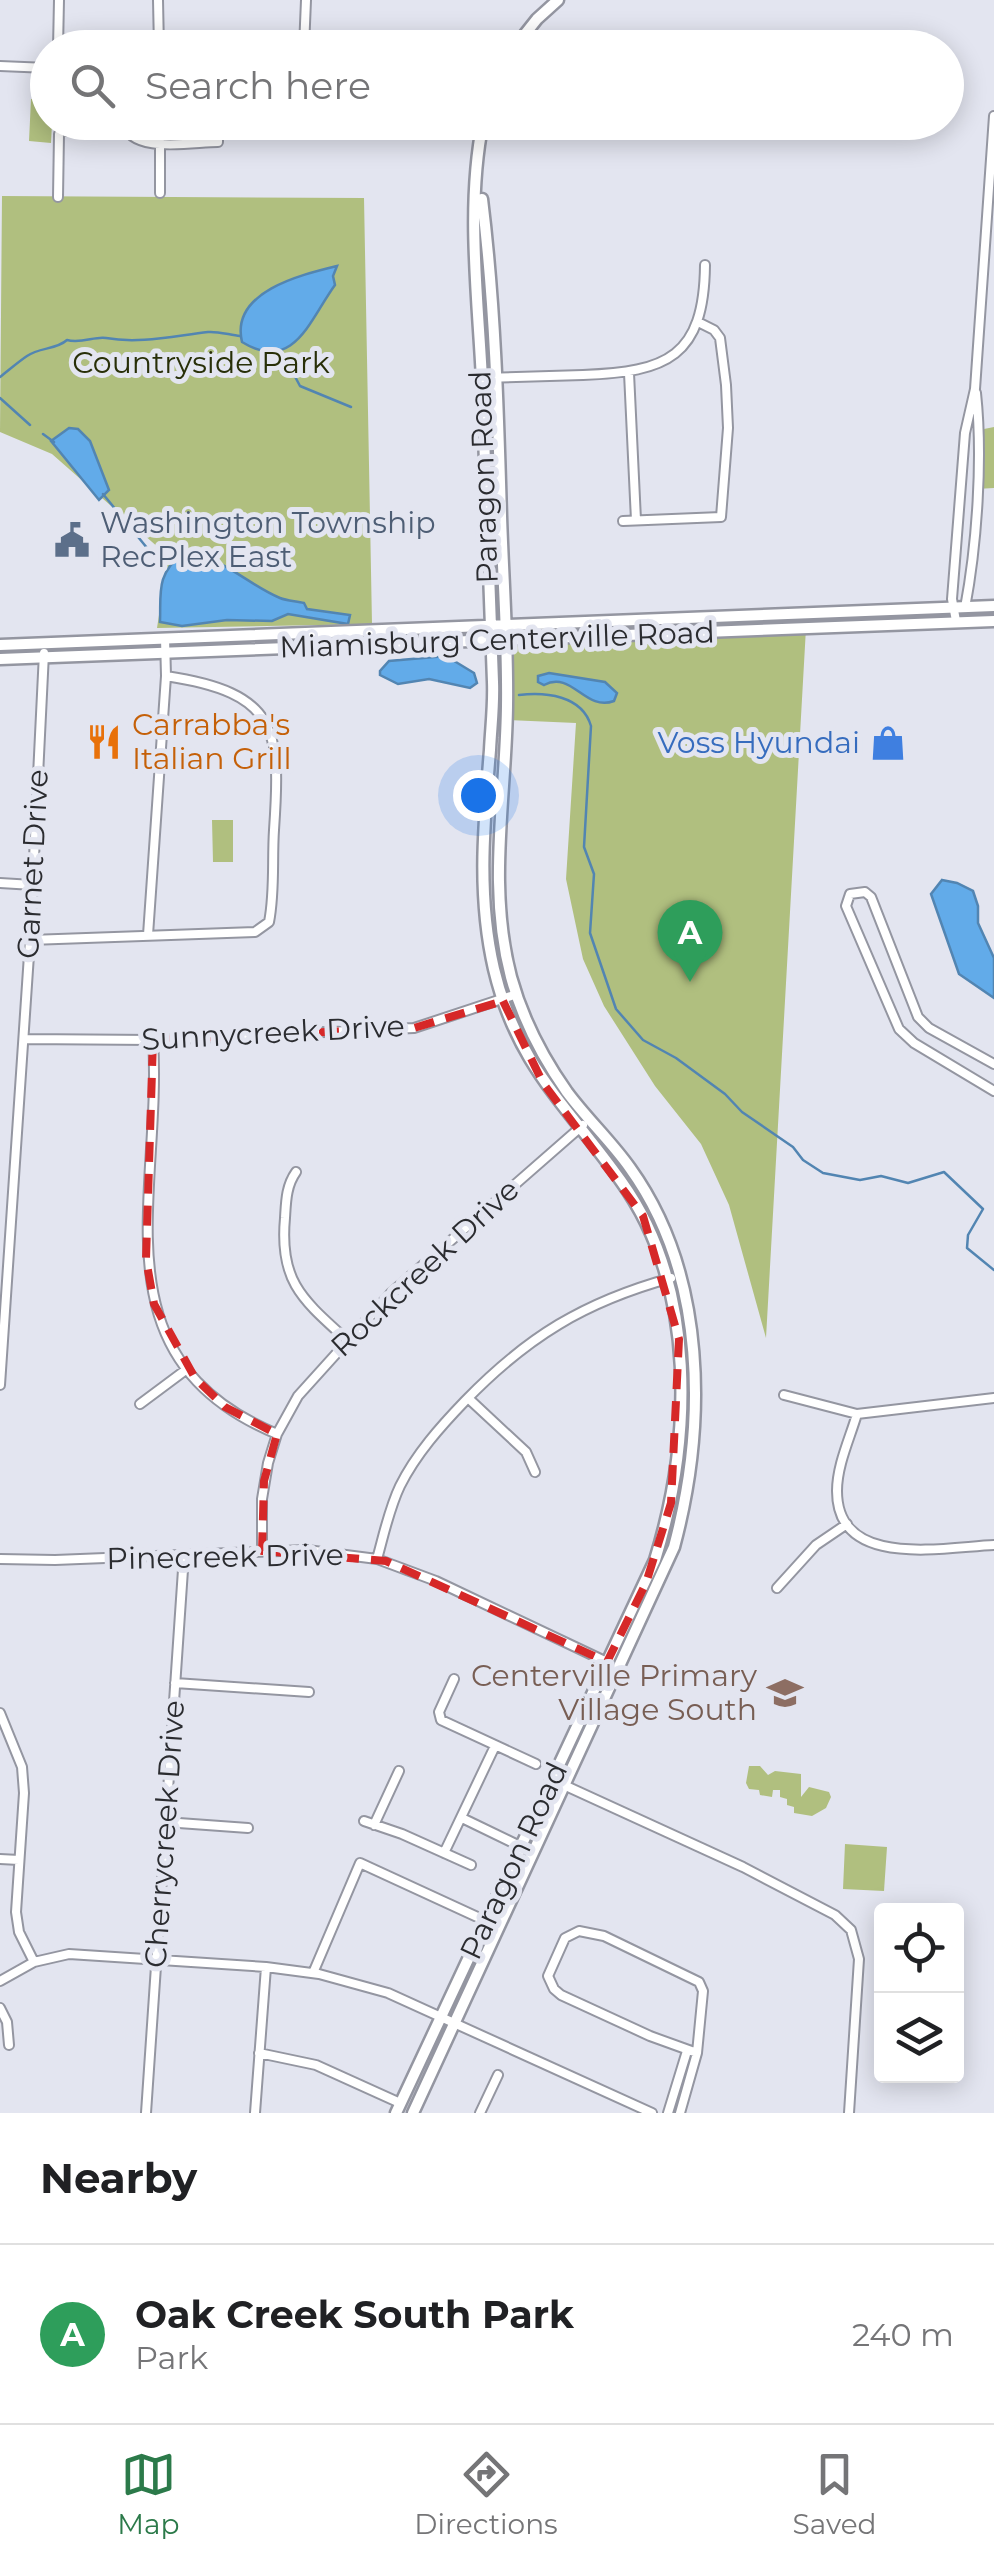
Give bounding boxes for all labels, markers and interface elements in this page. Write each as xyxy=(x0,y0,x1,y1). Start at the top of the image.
search box xyxy=(30,30,964,140)
icon: search xyxy=(65,58,120,113)
text: Search here xyxy=(145,62,371,109)
park label: Countryside Park xyxy=(72,344,330,381)
street label: Paragon Road xyxy=(461,370,506,584)
place label: Washington Township RecPlex East xyxy=(100,504,436,575)
public building icon: Washington Township RecPlex East xyxy=(53,521,91,559)
street label: Miamisburg Centerville Road xyxy=(279,613,715,666)
place label: Carrabba's Italian Grill xyxy=(132,706,292,777)
restaurant icon: Carrabba's Italian Grill xyxy=(85,723,123,761)
place label: Voss Hyundai xyxy=(658,724,860,761)
shop icon: Voss Hyundai xyxy=(869,724,907,762)
street label: Garnet Drive xyxy=(9,768,56,960)
your location xyxy=(453,770,504,821)
pin: A xyxy=(658,900,722,982)
street label: Sunnycreek Drive xyxy=(140,1007,406,1058)
street label: Rockcreek Drive xyxy=(323,1171,526,1364)
street label: Pinecreek Drive xyxy=(106,1536,344,1577)
place label: Centerville Primary Village South xyxy=(471,1657,758,1728)
school or university icon: Centerville Primary Village South xyxy=(766,1674,804,1712)
street label: Cherrycreek Drive xyxy=(137,1699,192,1969)
street label: Paragon Road xyxy=(452,1756,575,1965)
map controls xyxy=(874,1903,964,2083)
button: locate xyxy=(874,1903,964,1993)
button: layers xyxy=(874,1993,964,2083)
text: Nearby xyxy=(40,2152,197,2204)
text: Oak Creek South Park xyxy=(135,2291,574,2338)
text: A xyxy=(60,2315,85,2354)
text: 240 m xyxy=(852,2315,954,2354)
text: Park xyxy=(135,2338,208,2377)
tab: Map xyxy=(117,2447,180,2541)
tab: Directions xyxy=(414,2447,558,2541)
tab: Saved xyxy=(792,2447,877,2541)

